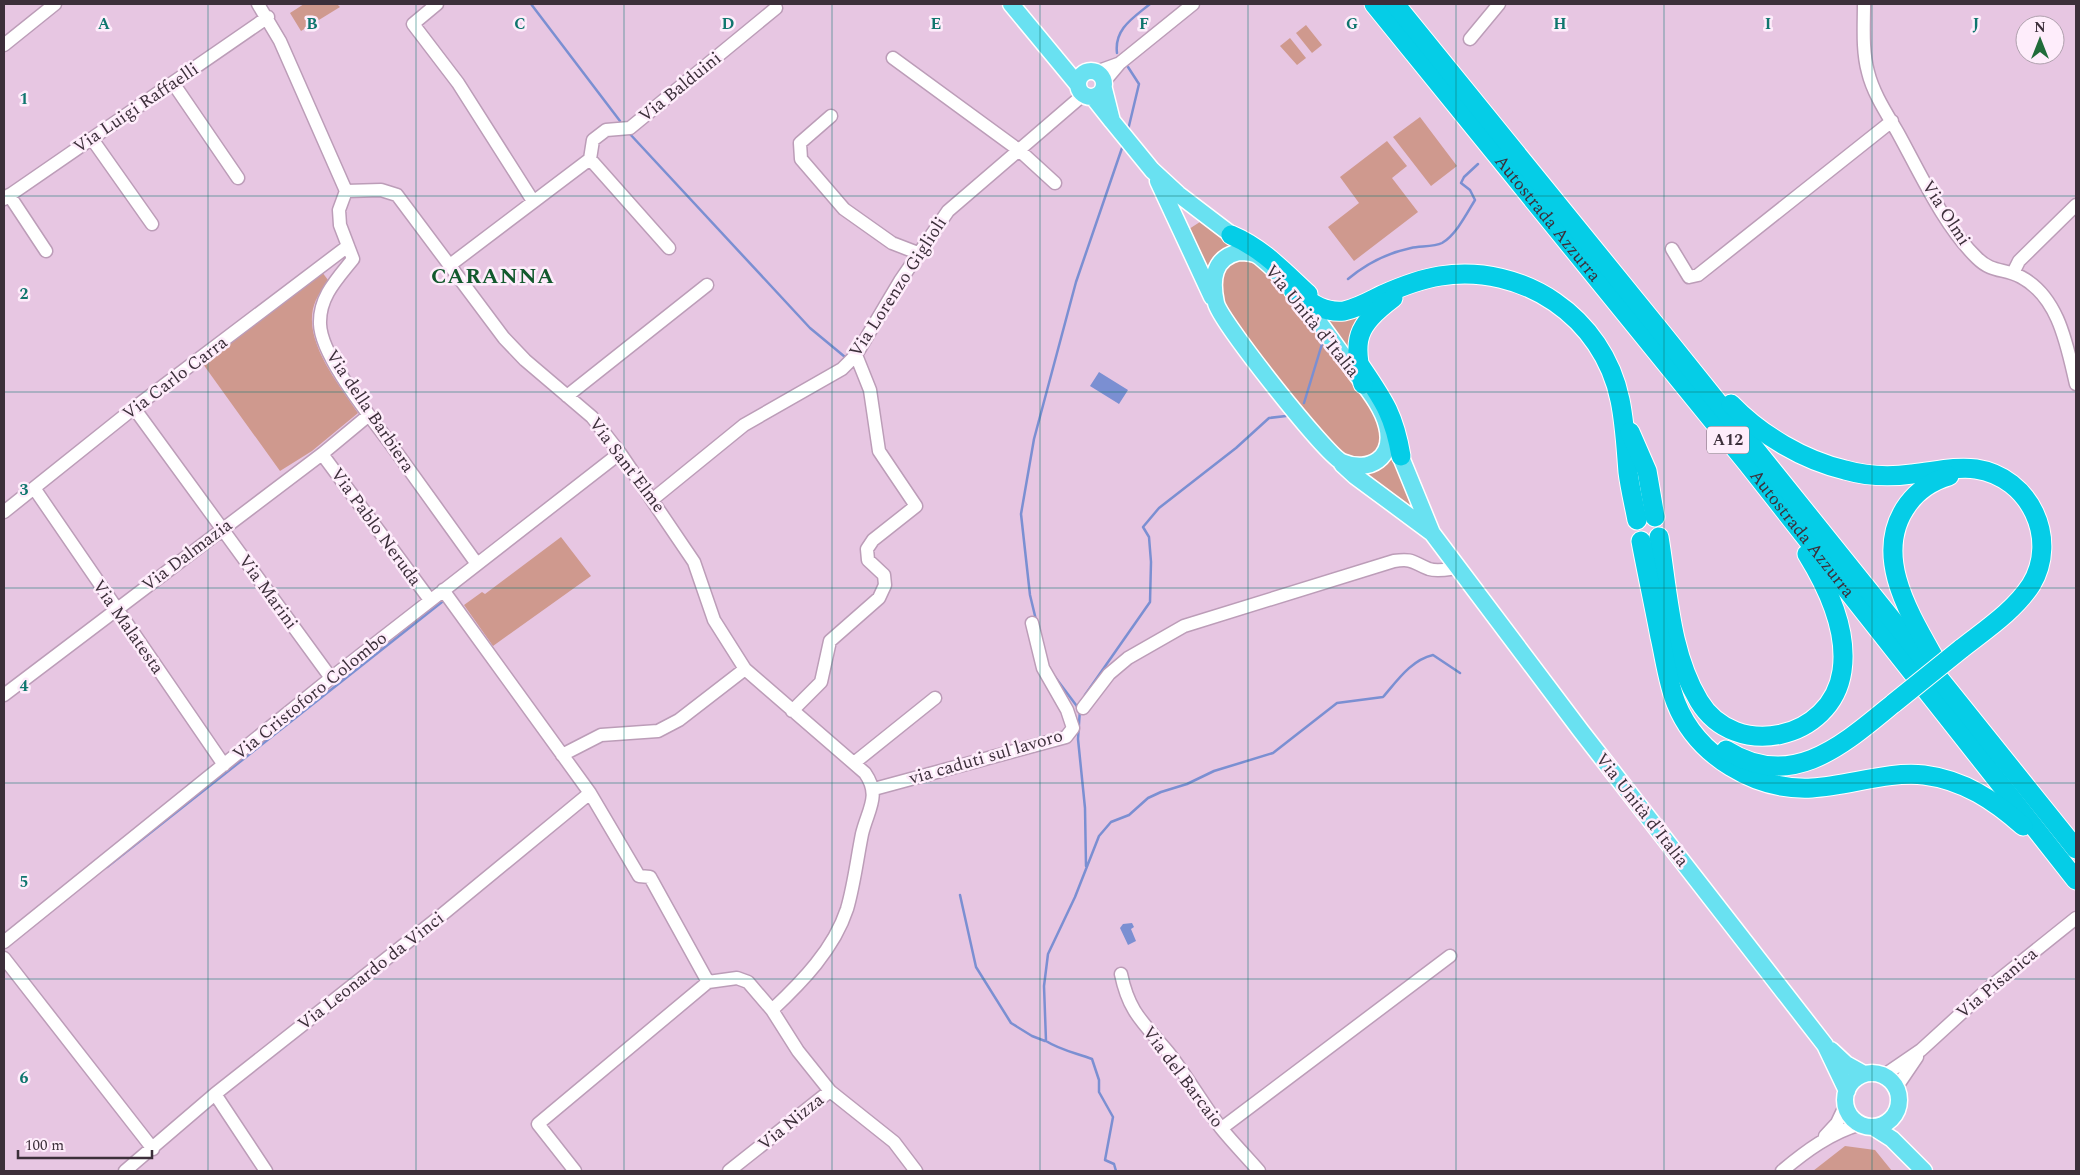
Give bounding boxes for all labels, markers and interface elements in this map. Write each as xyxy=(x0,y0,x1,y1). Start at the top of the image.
text: A xyxy=(98,12,111,36)
text: B xyxy=(306,12,318,36)
text: C xyxy=(514,12,526,36)
text: D xyxy=(722,12,735,36)
text: E xyxy=(931,12,941,36)
text: F xyxy=(1139,12,1149,36)
text: G xyxy=(1346,12,1358,36)
text: H xyxy=(1553,12,1567,36)
text: I xyxy=(1765,12,1771,36)
text: J xyxy=(1973,12,1980,36)
north arrow xyxy=(2015,15,2065,65)
text: N xyxy=(2034,17,2046,38)
street label: Via Balduini xyxy=(633,45,727,129)
street label: Via Luigi Raffaelli xyxy=(68,56,204,160)
text: 1 xyxy=(20,87,28,111)
street label: Autostrada Azzurra xyxy=(1488,149,1608,288)
street label: Via Olmi xyxy=(1915,175,1977,251)
street label: Via Lorenzo Giglioli xyxy=(842,211,954,363)
street label: Via Unità d'Italia xyxy=(1258,259,1366,383)
district label: CARANNA xyxy=(431,260,555,293)
text: 2 xyxy=(20,282,29,306)
street label: Via Carlo Carra xyxy=(117,329,234,427)
street label: Via della Barbiera xyxy=(319,344,421,478)
street label: Via Sant'Elme xyxy=(582,412,672,518)
road number: A12 xyxy=(1707,426,1749,454)
street label: Via Pablo Neruda xyxy=(324,462,428,592)
street label: Autostrada Azzurra xyxy=(1743,463,1862,603)
text: 3 xyxy=(20,478,29,502)
street label: Via Dalmazia xyxy=(136,512,238,598)
street label: Via Marini xyxy=(231,549,305,635)
street label: Via Malatesta xyxy=(85,574,171,680)
street label: Via Cristoforo Colombo xyxy=(227,625,393,767)
text: 4 xyxy=(20,674,29,698)
street label: via caduti sul lavoro xyxy=(905,722,1066,792)
street label: Via Unità d'Italia xyxy=(1589,747,1695,873)
text: 5 xyxy=(20,870,28,894)
street label: Via Leonardo da Vinci xyxy=(292,905,450,1037)
street label: Via Pisanica xyxy=(1950,941,2044,1025)
street label: Via del Barcaio xyxy=(1136,1020,1230,1134)
text: 6 xyxy=(20,1066,29,1090)
street label: Via Nizza xyxy=(752,1087,830,1157)
scale bar xyxy=(18,1128,151,1160)
text: 100 m xyxy=(25,1134,64,1157)

